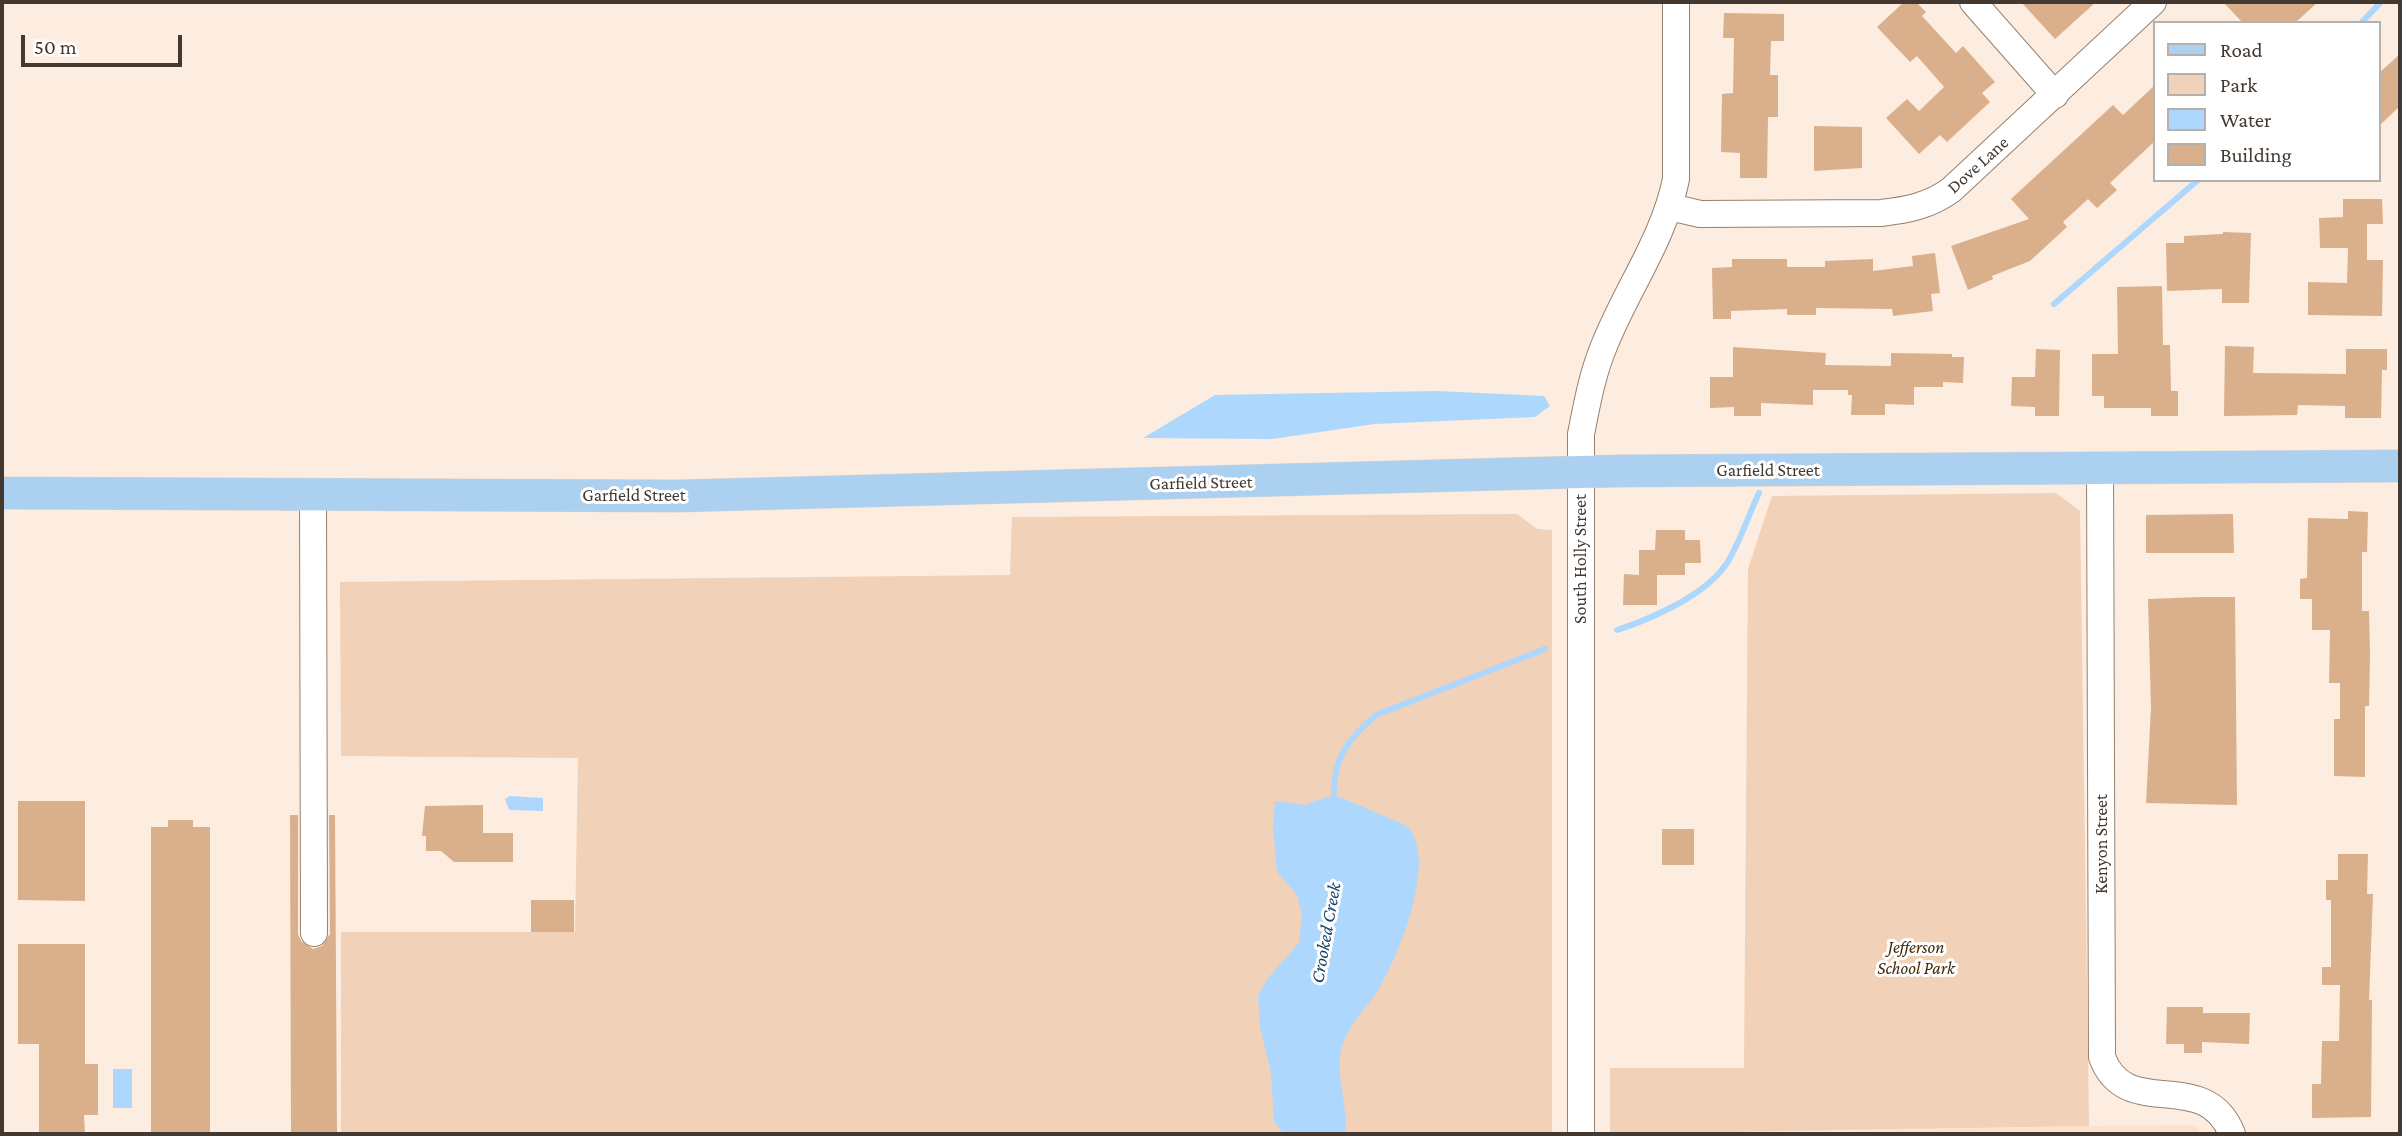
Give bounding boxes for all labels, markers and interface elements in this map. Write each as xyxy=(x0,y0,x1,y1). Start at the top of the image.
scale bar xyxy=(24,21,186,65)
legend xyxy=(2154,21,2381,182)
text: 50 m xyxy=(34,35,77,59)
text: Road xyxy=(2220,38,2263,62)
text: Park xyxy=(2220,73,2257,97)
text: Water xyxy=(2220,108,2272,132)
street label: Dove Lane xyxy=(1943,132,2013,198)
text: Building xyxy=(2220,143,2292,167)
street label: Garfield Street xyxy=(1716,459,1820,481)
street label: Garfield Street xyxy=(1149,471,1253,495)
street label: Garfield Street xyxy=(582,484,686,506)
street label: South Holly Street xyxy=(1569,494,1591,624)
street label: Kenyon Street xyxy=(2090,794,2112,894)
water label: Crooked Creek xyxy=(1306,881,1346,985)
park label: Jefferson School Park xyxy=(1877,936,1955,978)

